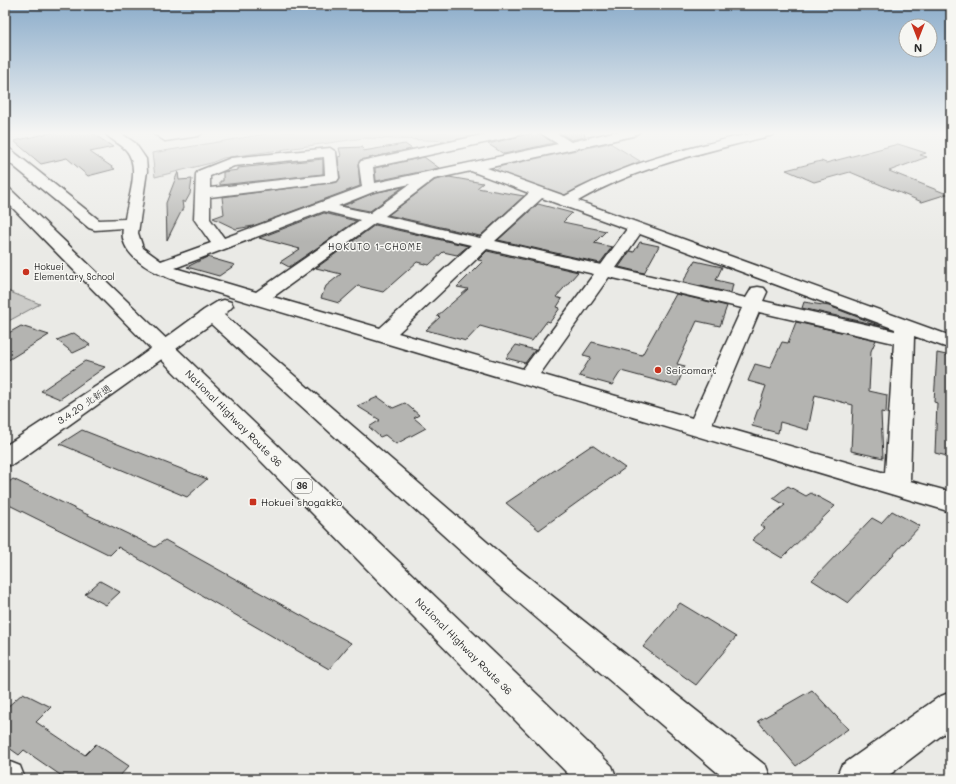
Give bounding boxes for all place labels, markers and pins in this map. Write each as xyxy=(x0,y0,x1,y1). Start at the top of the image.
place label: Hokuei Elementary School xyxy=(34,261,115,282)
marker: Hokuei Elementary School xyxy=(21,267,31,277)
place label: Seicomart xyxy=(666,363,716,377)
marker: Seicomart xyxy=(653,365,663,375)
place label: Hokuei shogakko xyxy=(261,495,342,509)
marker: Hokuei shogakko xyxy=(248,497,258,507)

